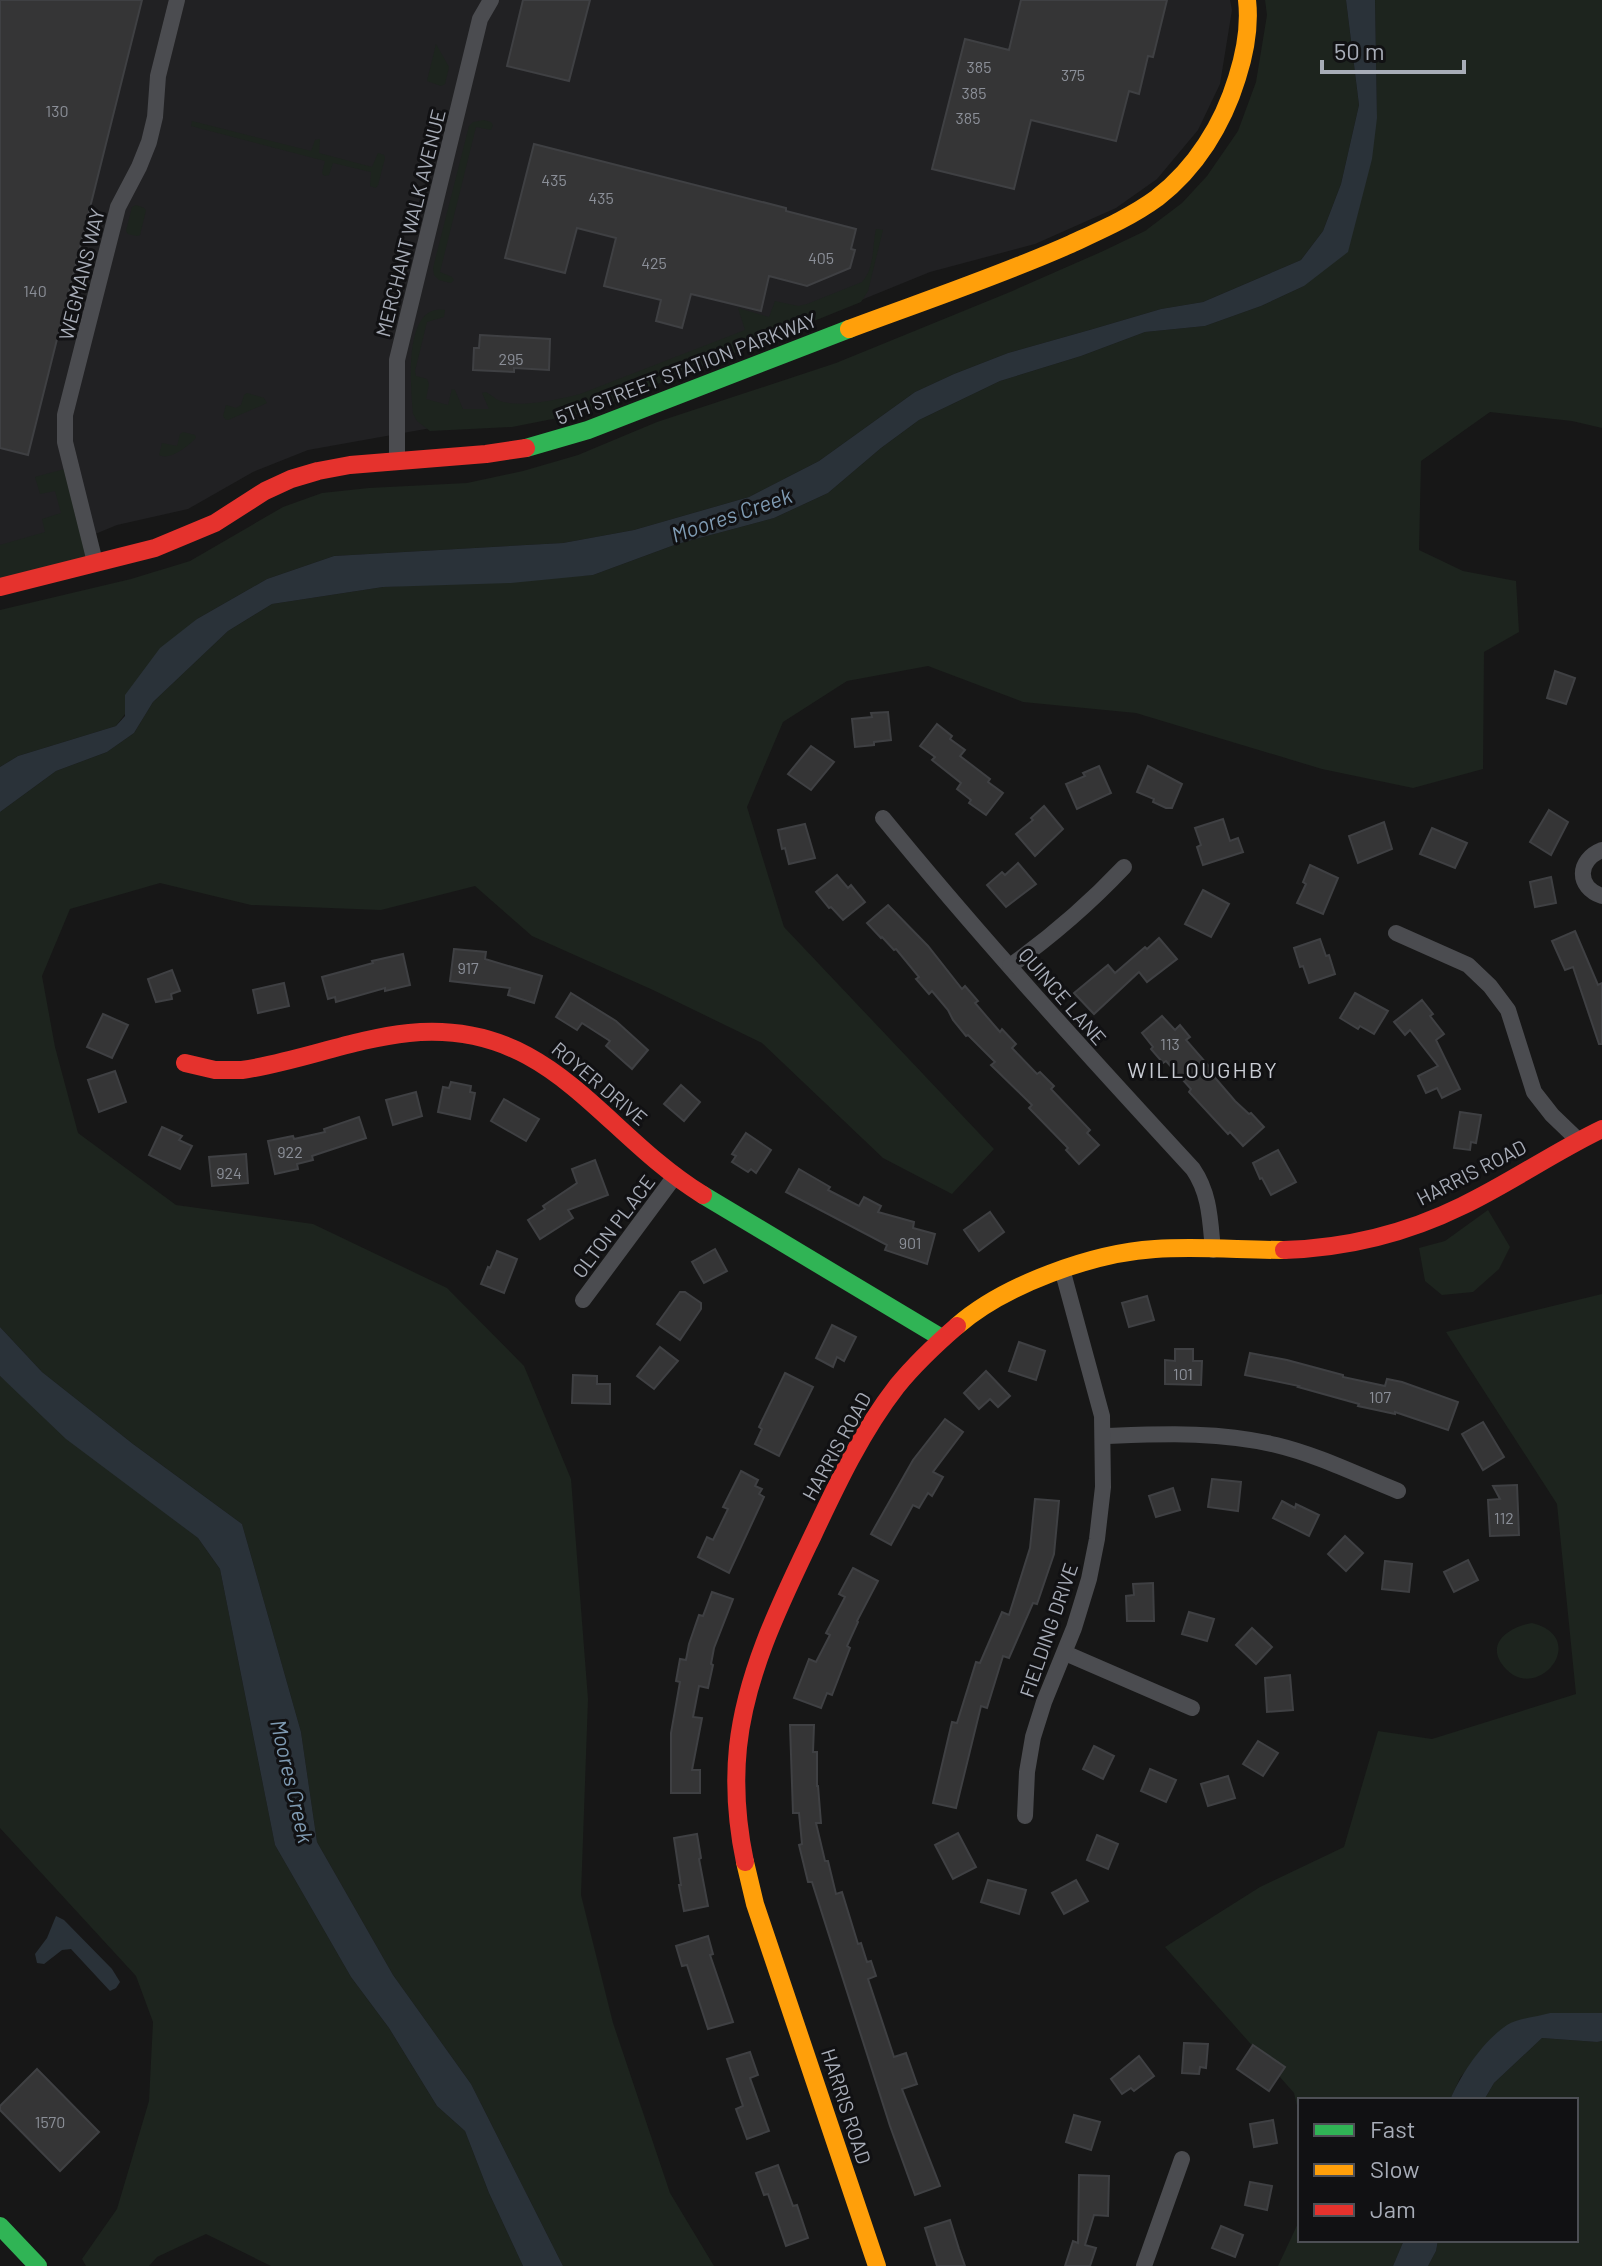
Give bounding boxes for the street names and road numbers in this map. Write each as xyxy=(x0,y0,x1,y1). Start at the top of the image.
street label: MERCHANT WALK AVENUE xyxy=(370,107,450,339)
street label: WEGMANS WAY xyxy=(53,206,109,342)
street label: 5TH STREET STATION PARKWAY xyxy=(552,307,820,429)
street label: QUINCE LANE xyxy=(1014,942,1112,1050)
street label: ROYER DRIVE xyxy=(547,1036,653,1130)
street label: HARRIS ROAD xyxy=(1412,1134,1530,1210)
street label: OLTON PLACE xyxy=(567,1170,659,1282)
street label: HARRIS ROAD xyxy=(796,1388,876,1504)
street label: FIELDING DRIVE xyxy=(1014,1560,1082,1700)
street label: HARRIS ROAD xyxy=(817,2045,877,2167)

